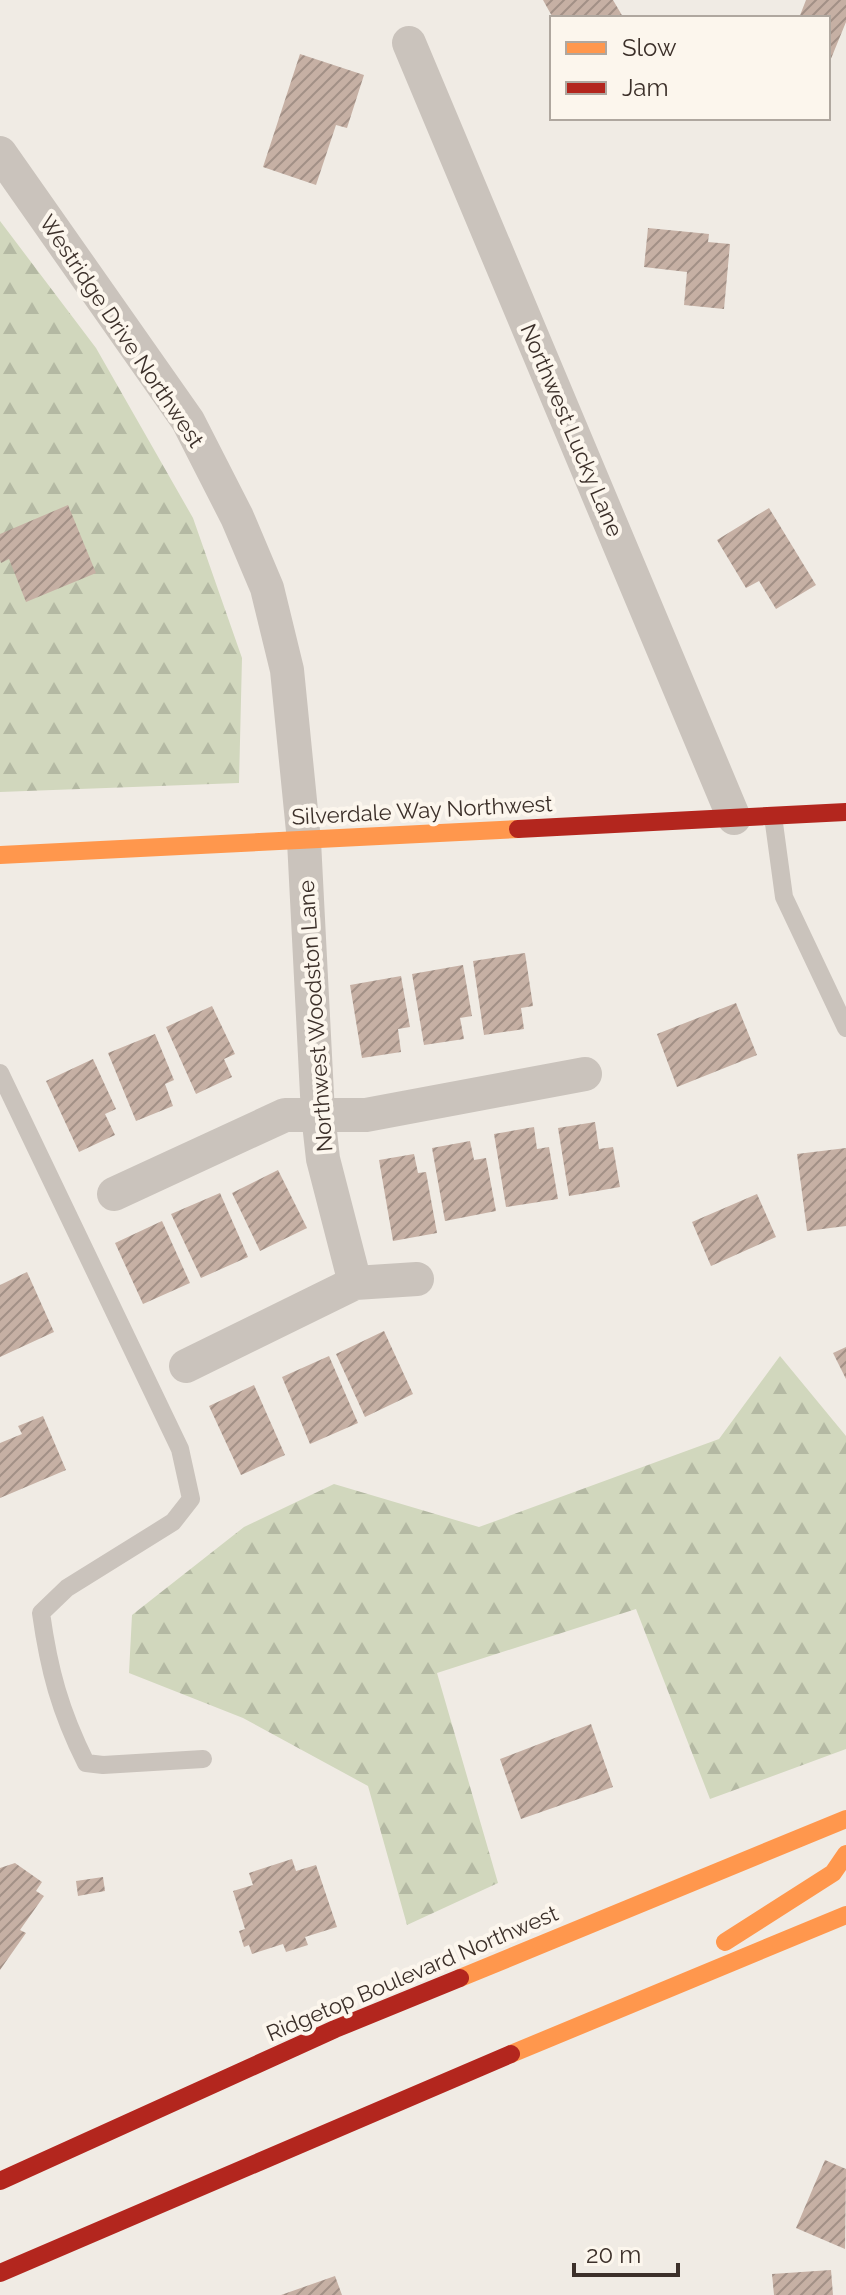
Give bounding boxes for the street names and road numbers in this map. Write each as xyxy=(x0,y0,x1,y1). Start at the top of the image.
street label: Westridge Drive Northwest xyxy=(34,210,210,453)
street label: Northwest Lucky Lane xyxy=(515,320,629,540)
street label: Silverdale Way Northwest xyxy=(291,790,554,830)
street label: Northwest Woodston Lane xyxy=(293,879,337,1153)
street label: Ridgetop Boulevard Northwest xyxy=(262,1899,562,2046)

